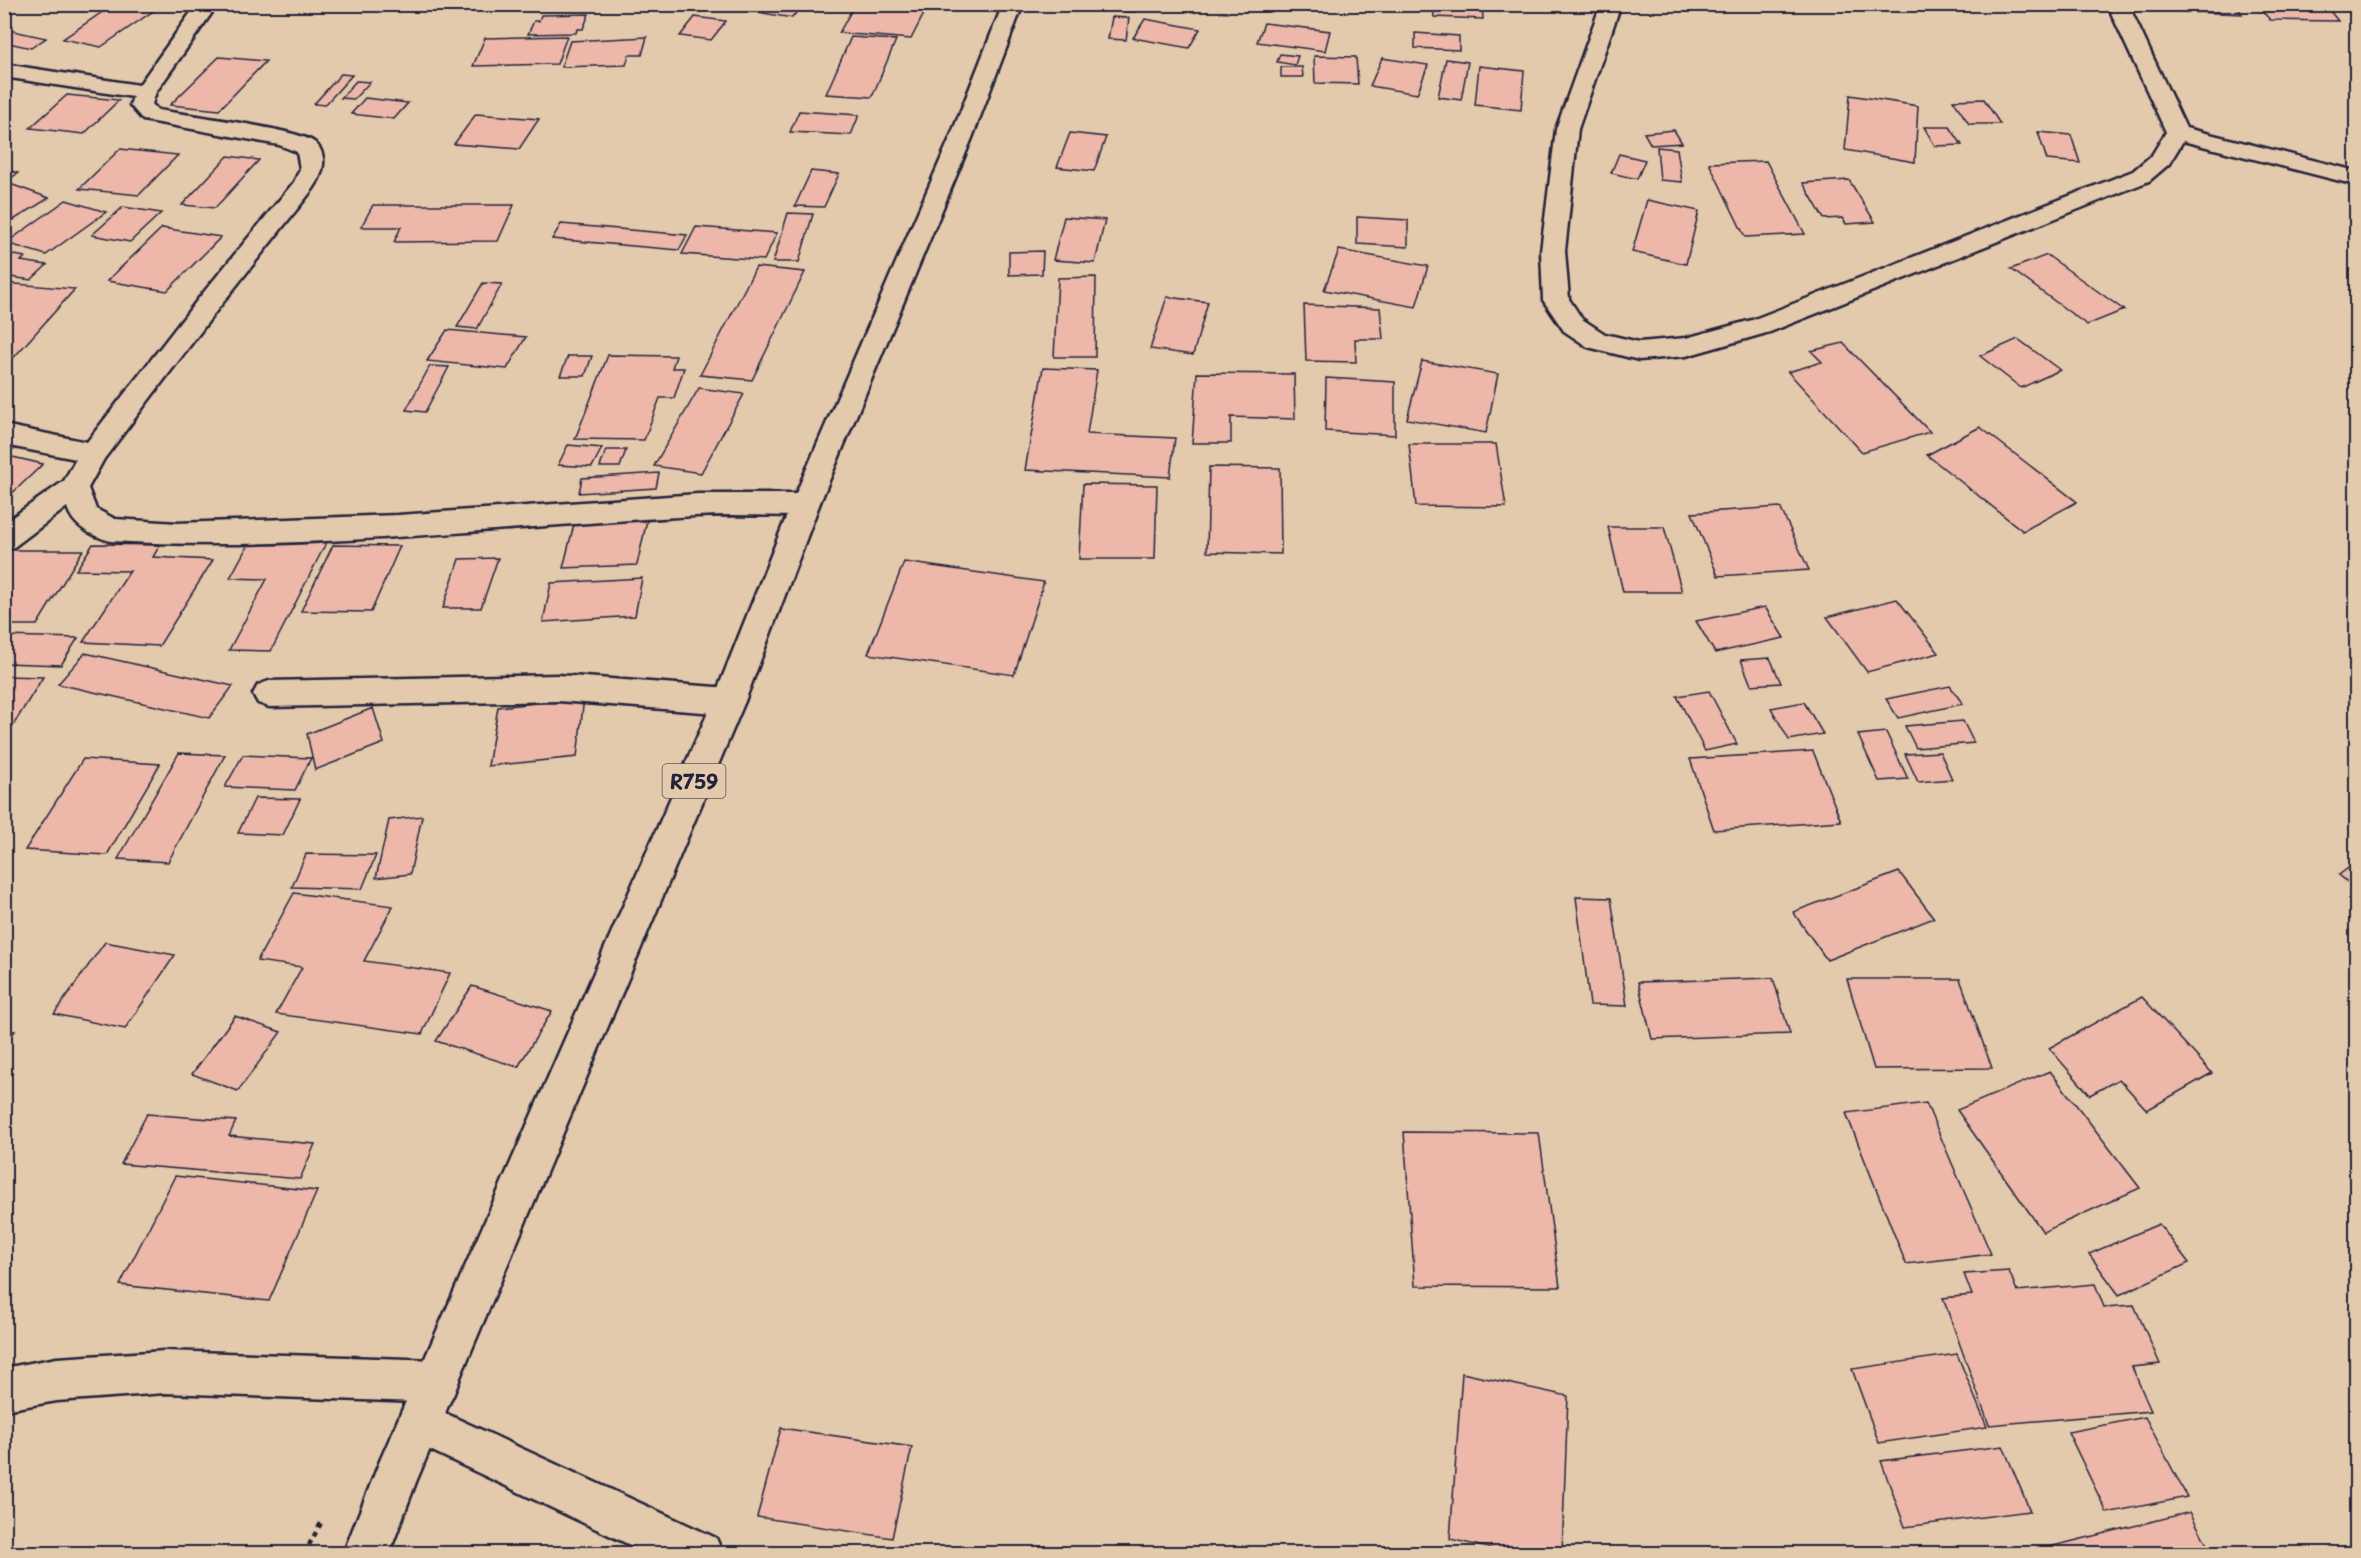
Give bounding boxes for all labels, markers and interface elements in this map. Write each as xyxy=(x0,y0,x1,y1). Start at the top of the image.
road number: R759 xyxy=(662,764,726,798)

